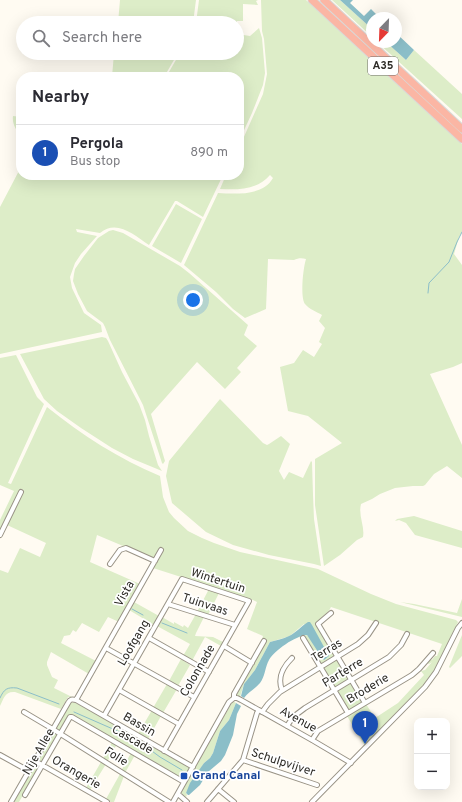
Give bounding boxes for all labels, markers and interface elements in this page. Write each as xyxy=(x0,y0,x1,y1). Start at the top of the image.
north arrow xyxy=(366,12,402,48)
search box xyxy=(16,16,244,60)
icon: search xyxy=(30,27,52,49)
text: Search here xyxy=(62,29,142,48)
road number: A35 xyxy=(368,57,398,75)
text: Nearby xyxy=(32,87,89,109)
text: Pergola xyxy=(70,135,123,154)
text: 1 xyxy=(42,145,48,161)
text: 890 m xyxy=(190,145,228,161)
text: Bus stop xyxy=(70,154,120,170)
your location xyxy=(183,290,203,310)
street label: Wintertuin xyxy=(189,565,247,597)
street label: Vista xyxy=(111,578,139,610)
street label: Tuinvaas xyxy=(180,590,230,620)
street label: Loofgang xyxy=(114,617,154,669)
street label: Terras xyxy=(309,636,345,666)
street label: Colonnade xyxy=(177,642,219,700)
street label: Parterre xyxy=(320,655,366,691)
street label: Broderie xyxy=(344,670,392,708)
street label: Avenue xyxy=(277,703,319,737)
street label: Bassin xyxy=(120,709,158,741)
pin: 1 xyxy=(352,711,378,744)
map controls xyxy=(414,718,450,790)
button: + xyxy=(414,718,450,754)
street label: Cascade xyxy=(108,722,156,758)
street label: Nije Allee xyxy=(19,726,59,778)
street label: Folie xyxy=(101,744,131,770)
street label: Schulpvijver xyxy=(249,745,317,781)
street label: Orangerie xyxy=(49,753,103,793)
button: − xyxy=(414,754,450,790)
place label: Grand Canal xyxy=(192,768,261,784)
marker: Grand Canal xyxy=(179,771,189,781)

